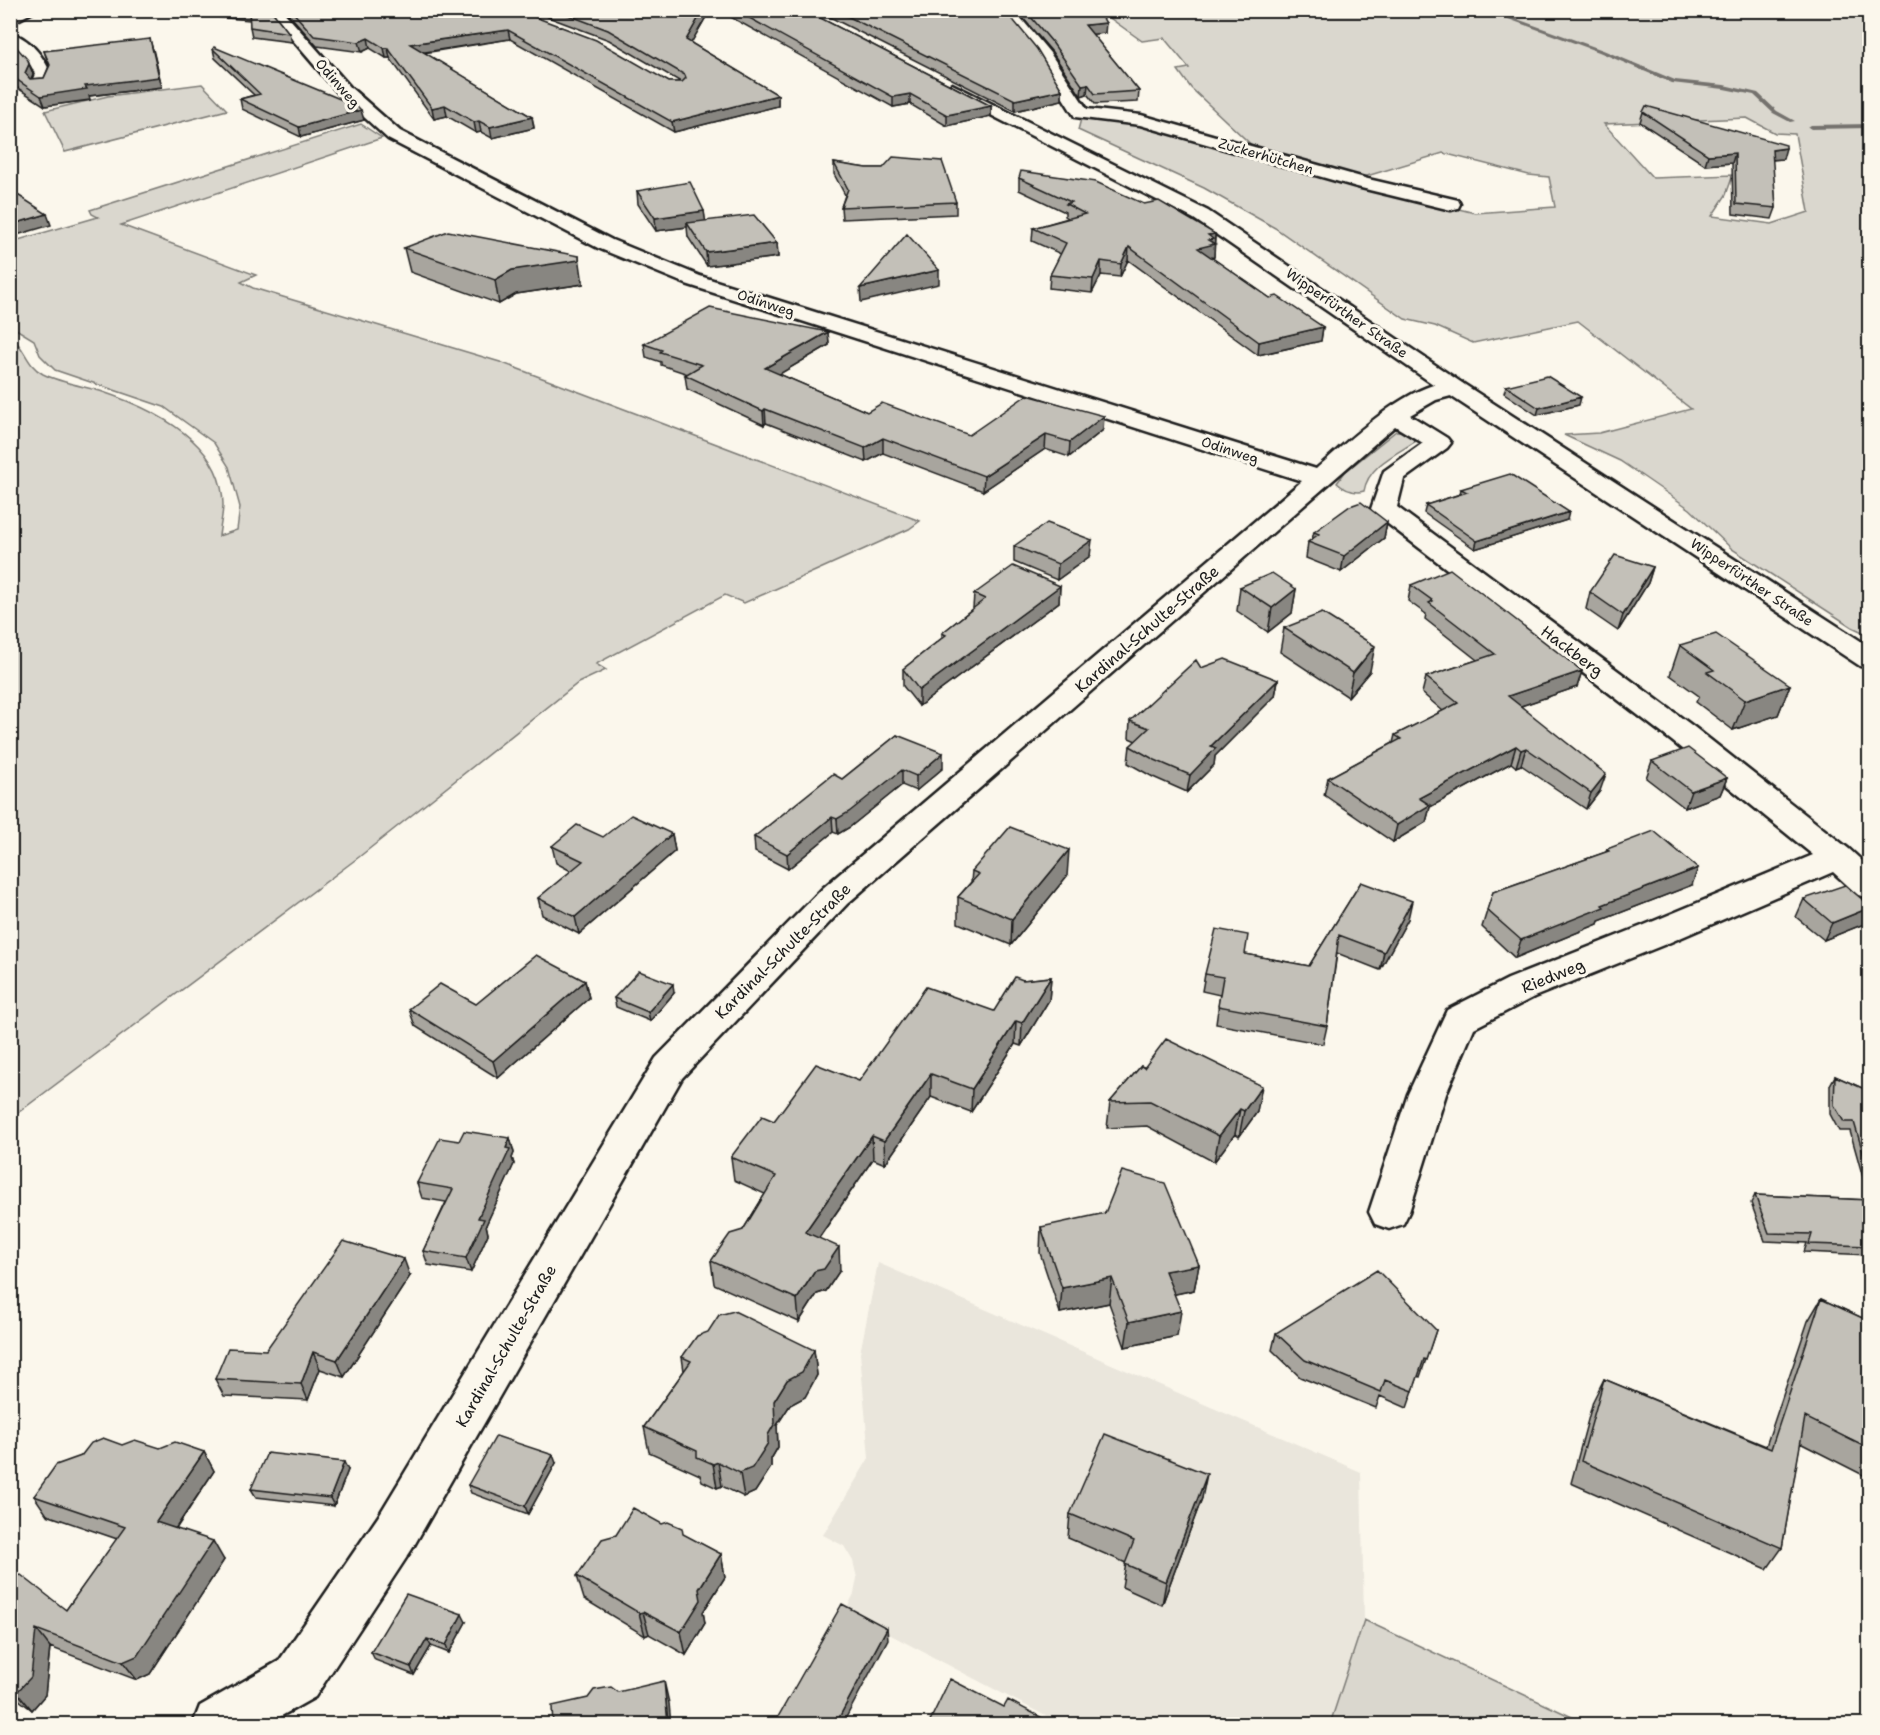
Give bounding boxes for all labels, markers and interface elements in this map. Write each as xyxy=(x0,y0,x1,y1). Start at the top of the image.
street label: Odinweg xyxy=(312,55,364,111)
street label: Zuckerhütchen xyxy=(1216,134,1316,178)
street label: Wipperfürther Straße xyxy=(1283,264,1411,362)
street label: Odinweg xyxy=(735,285,797,321)
street label: Odinweg xyxy=(1199,432,1261,468)
street label: Wipperfürther Straße xyxy=(1687,534,1817,630)
street label: Kardinal-Schulte-Straße xyxy=(1071,561,1223,697)
street label: Hackberg xyxy=(1537,621,1608,681)
street label: Kardinal-Schulte-Straße xyxy=(710,878,856,1024)
street label: Riedweg xyxy=(1518,954,1588,998)
street label: Kardinal-Schulte-Straße xyxy=(451,1261,561,1431)

